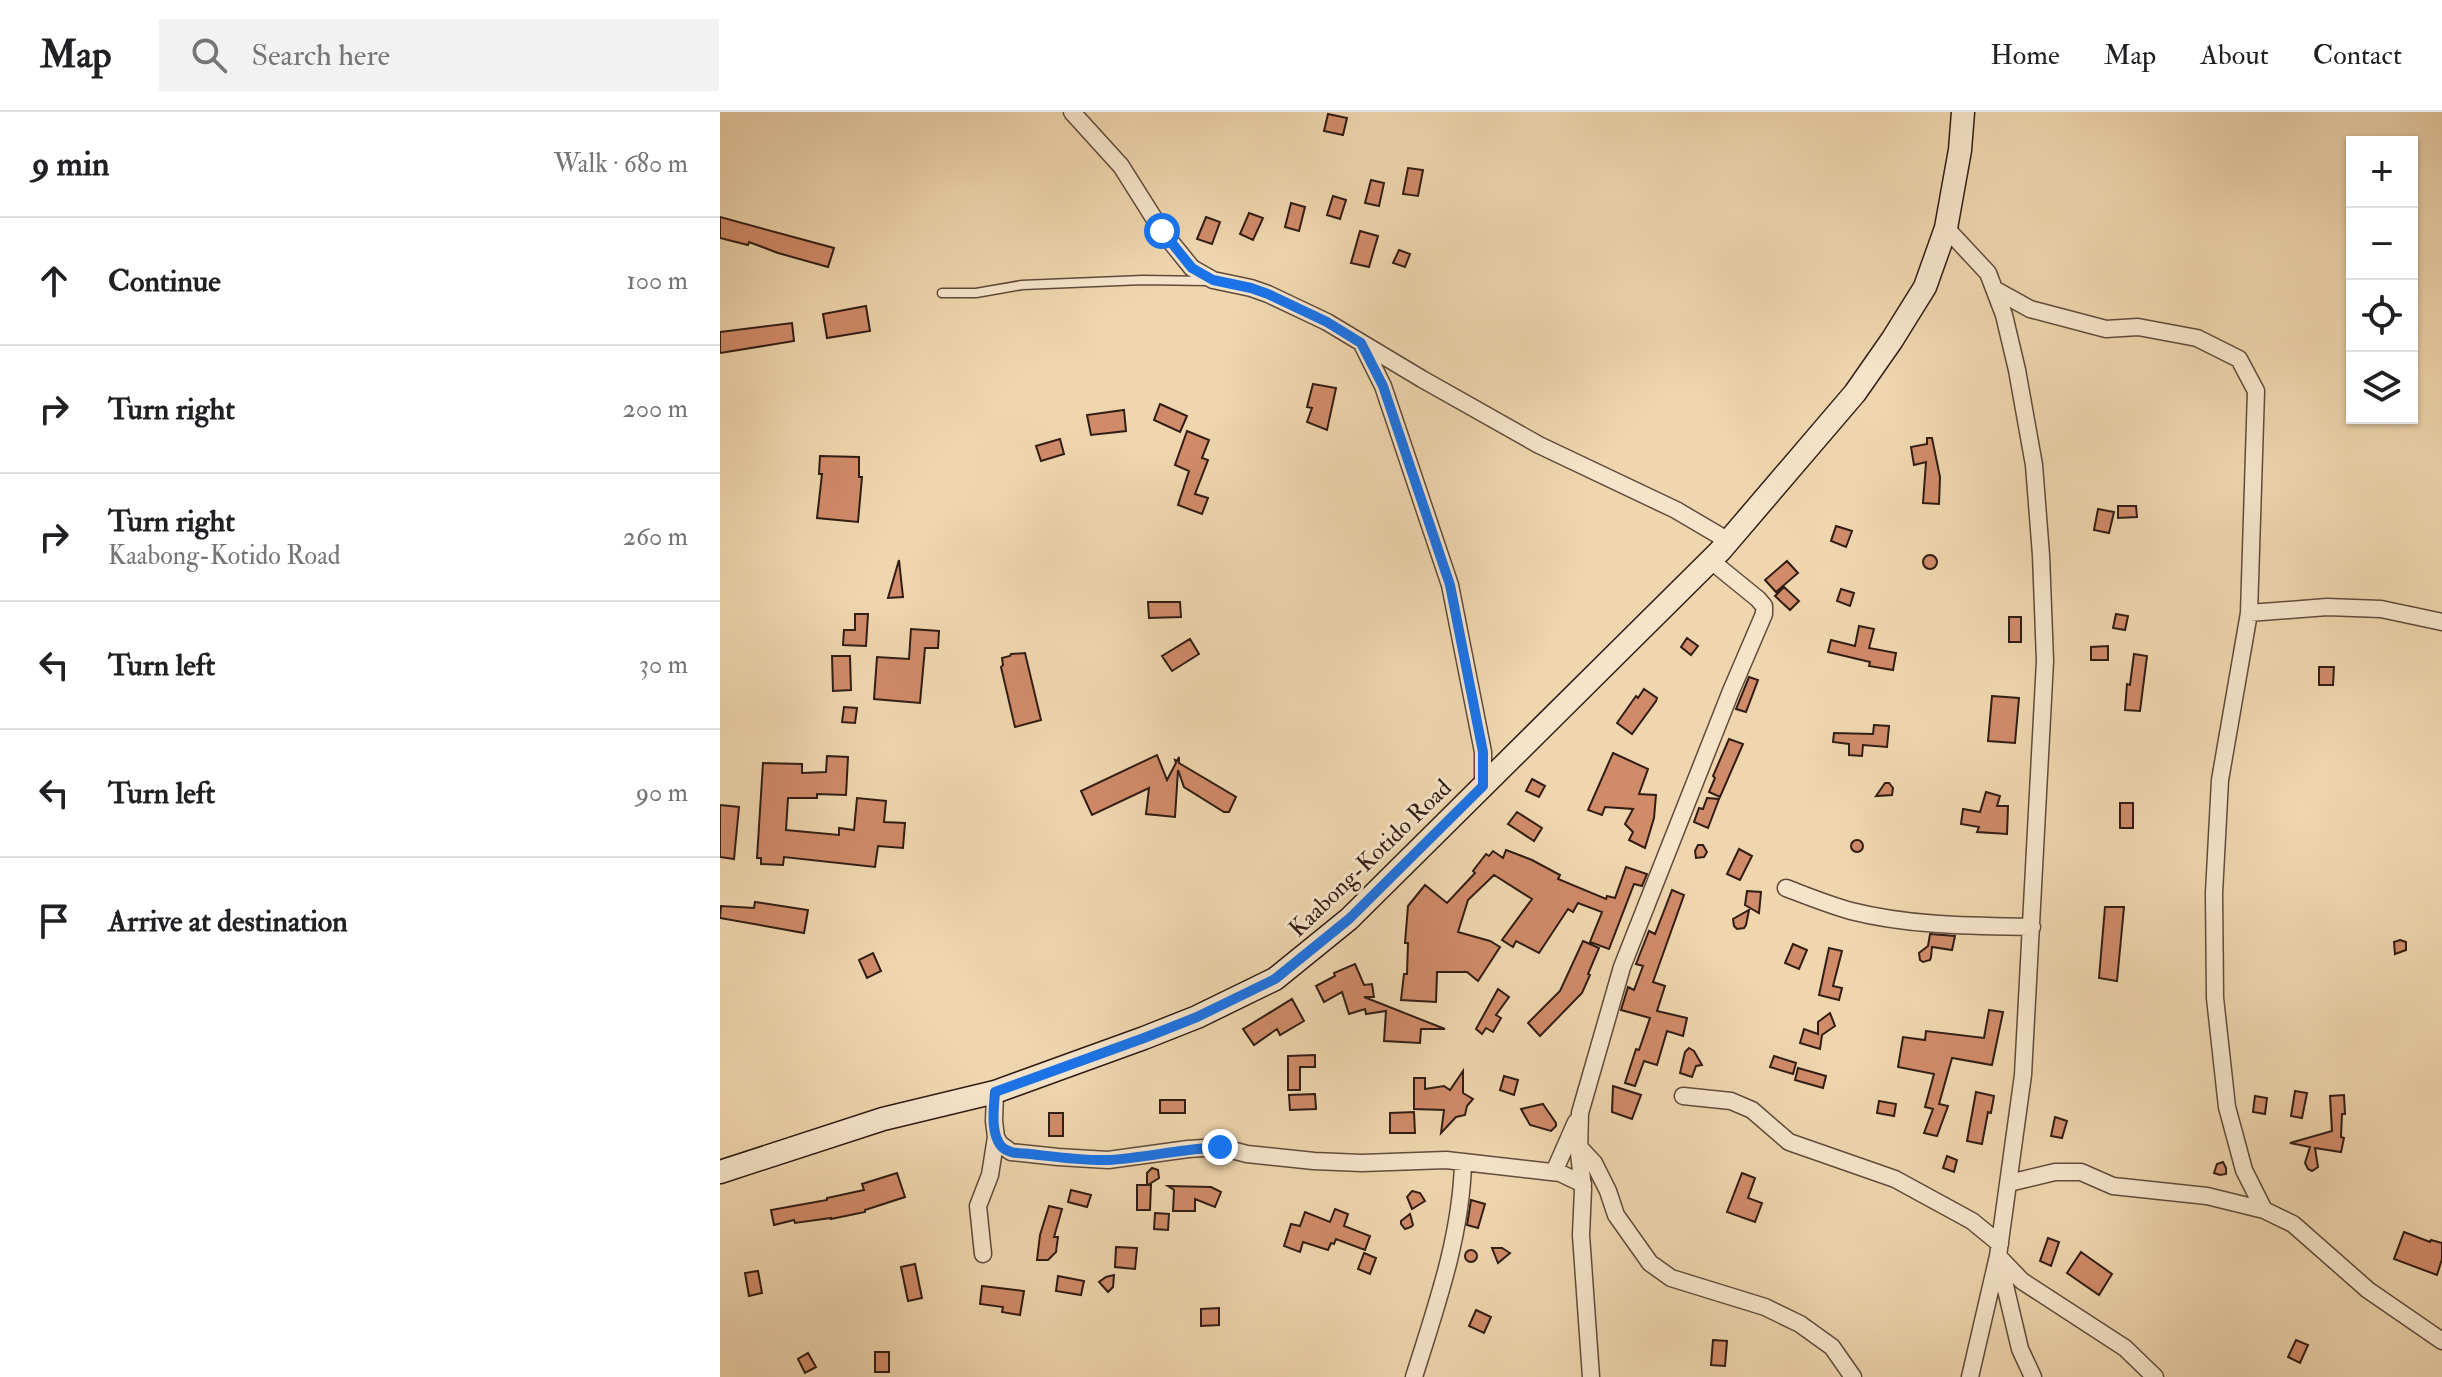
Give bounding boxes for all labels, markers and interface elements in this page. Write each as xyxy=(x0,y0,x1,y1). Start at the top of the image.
search box xyxy=(159,19,719,91)
text: Map xyxy=(40,31,111,79)
icon: search xyxy=(187,33,231,77)
text: Search here xyxy=(251,37,390,74)
text: Home xyxy=(1990,38,2060,73)
text: Map xyxy=(2104,38,2156,73)
text: About xyxy=(2200,38,2269,73)
text: Contact xyxy=(2313,38,2402,73)
map controls xyxy=(2346,136,2418,424)
button: + xyxy=(2346,136,2418,208)
text: 9 min xyxy=(32,143,110,186)
text: Walk · 680 m xyxy=(554,148,688,180)
button: − xyxy=(2346,208,2418,280)
route start xyxy=(1144,213,1180,249)
icon: ahead xyxy=(32,259,76,303)
text: Continue xyxy=(108,263,221,300)
text: 100 m xyxy=(627,265,688,297)
button: locate xyxy=(2346,280,2418,352)
button: layers xyxy=(2346,352,2418,424)
icon: right xyxy=(32,387,76,431)
text: Turn right xyxy=(108,391,235,428)
text: 200 m xyxy=(623,393,688,425)
text: Turn right xyxy=(108,503,235,540)
icon: right xyxy=(32,515,76,559)
text: 260 m xyxy=(623,521,688,553)
text: Kaabong-Kotido Road xyxy=(108,540,341,572)
icon: left xyxy=(32,643,76,687)
text: Turn left xyxy=(108,647,215,684)
text: 30 m xyxy=(639,649,688,681)
icon: left xyxy=(32,771,76,815)
street label: Kaabong-Kotido Road xyxy=(1282,773,1458,944)
text: Turn left xyxy=(108,775,215,812)
text: 90 m xyxy=(636,777,688,809)
icon: arrive xyxy=(32,899,76,943)
text: Arrive at destination xyxy=(108,903,348,940)
route end xyxy=(1202,1129,1238,1165)

